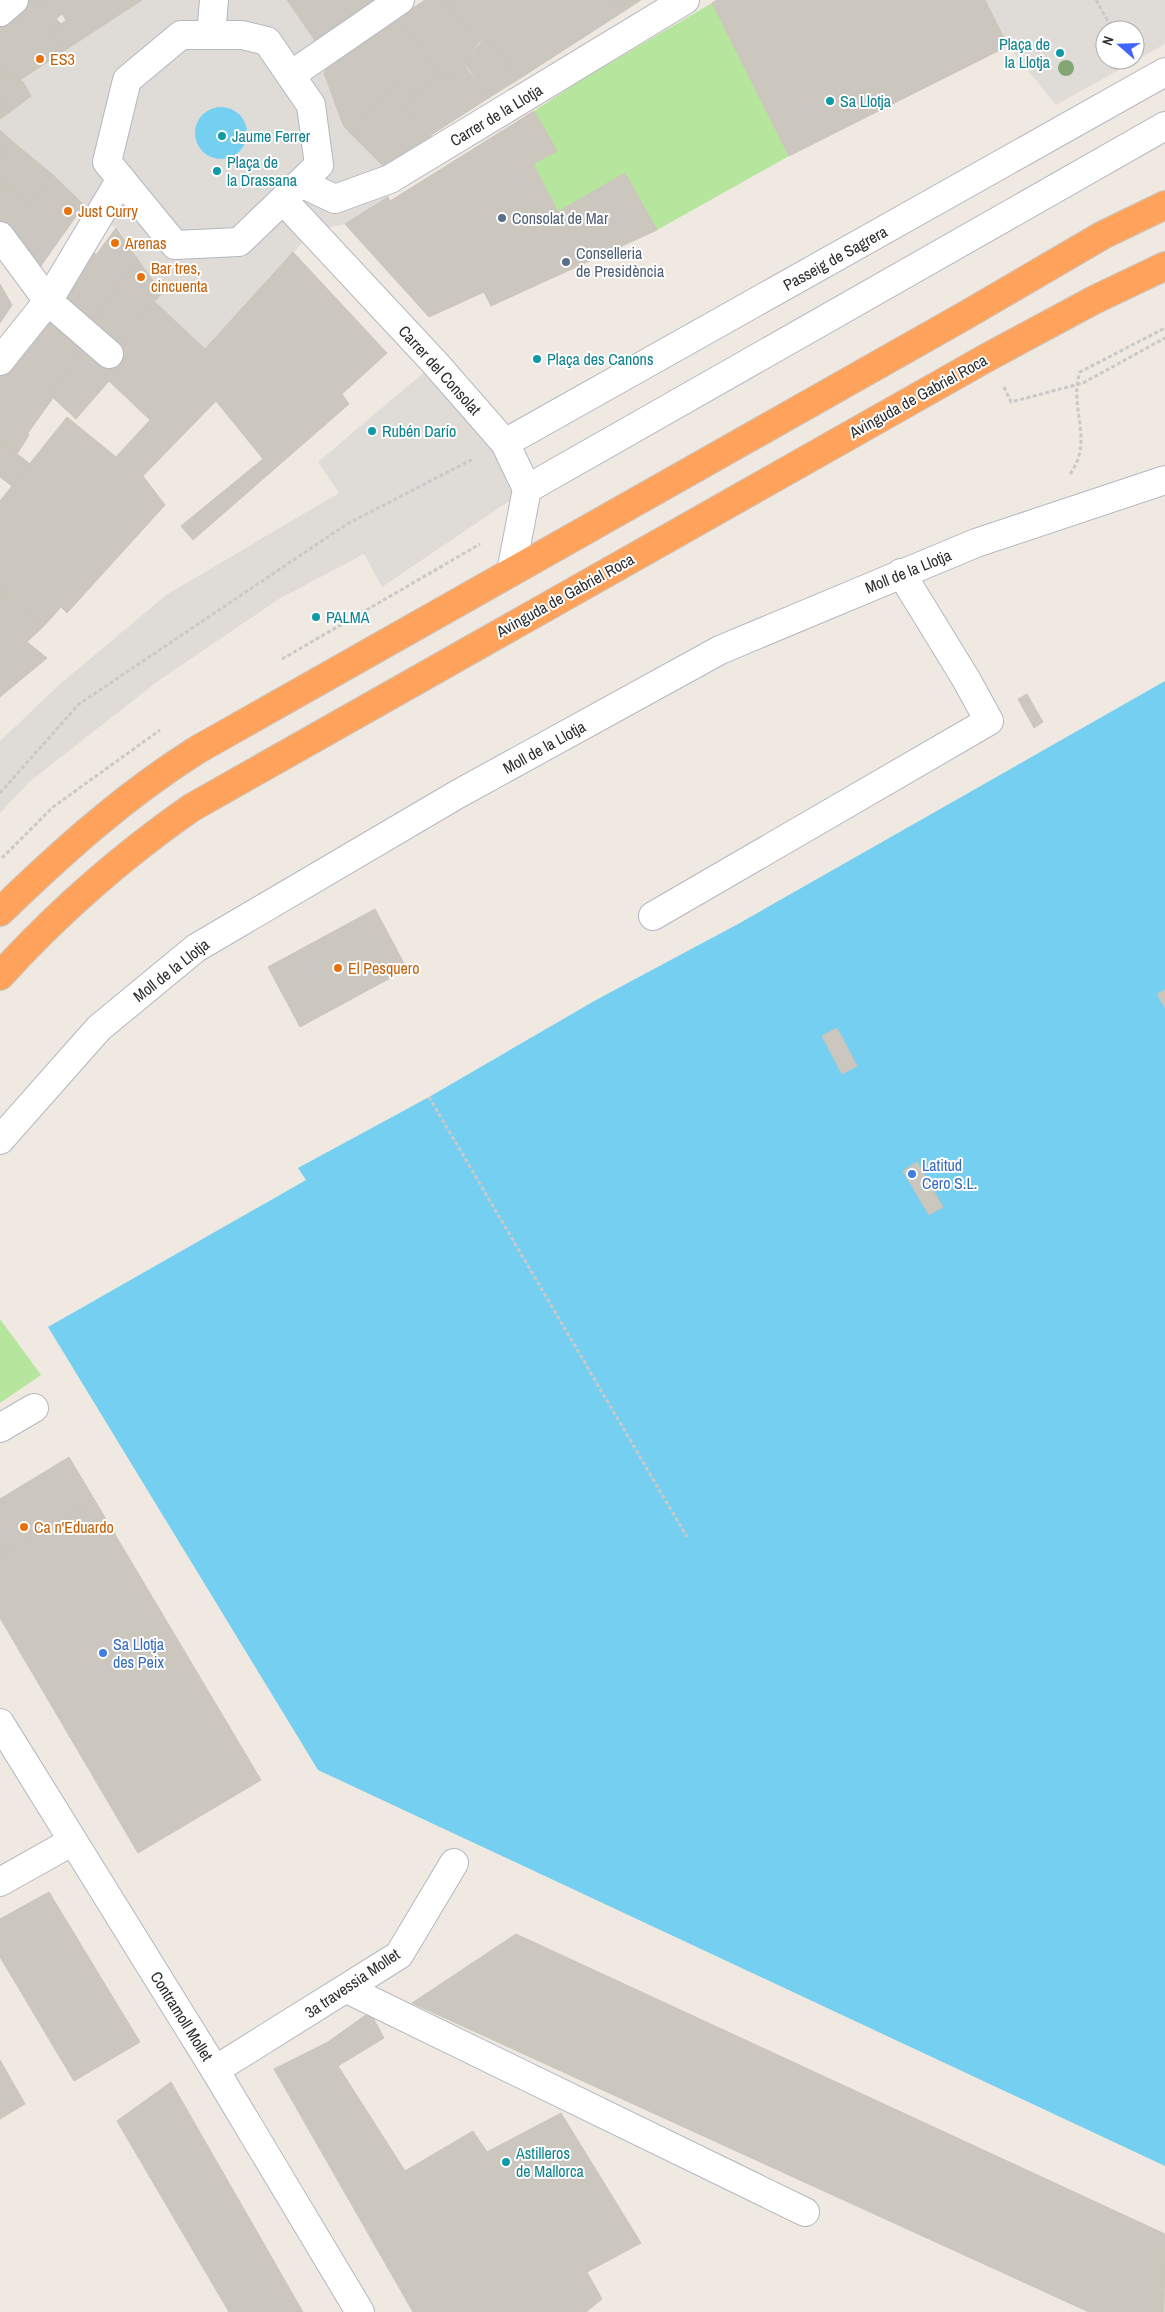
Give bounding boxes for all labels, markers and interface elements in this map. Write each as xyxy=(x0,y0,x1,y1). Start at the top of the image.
north arrow xyxy=(1095,20,1145,70)
place label: Plaça de la Llotja xyxy=(999,33,1051,73)
text: N xyxy=(1098,34,1118,48)
marker: Plaça de la Llotja xyxy=(1054,47,1066,59)
place label: ES3 xyxy=(50,48,75,70)
marker: ES3 xyxy=(34,53,46,65)
street label: Carrer de la Llotja xyxy=(446,78,547,151)
place label: Sa Llotja xyxy=(840,90,892,112)
marker: Sa Llotja xyxy=(824,95,836,107)
place label: Jaume Ferrer xyxy=(232,125,311,147)
marker: Jaume Ferrer xyxy=(216,130,228,142)
place label: Plaça de la Drassana xyxy=(227,151,298,191)
marker: Plaça de la Drassana xyxy=(211,165,223,177)
place label: Just Curry xyxy=(78,200,138,222)
marker: Just Curry xyxy=(62,205,74,217)
place label: Consolat de Mar xyxy=(512,207,609,229)
marker: Consolat de Mar xyxy=(496,212,508,224)
street label: Passeig de Sagrera xyxy=(779,220,892,296)
place label: Arenas xyxy=(124,232,167,254)
marker: Arenas xyxy=(109,237,121,249)
place label: Conselleria de Presidència xyxy=(576,242,665,282)
marker: Conselleria de Presidència xyxy=(560,256,572,268)
place label: Bar tres, cincuenta xyxy=(151,257,209,297)
marker: Bar tres, cincuenta xyxy=(135,271,147,283)
street label: Carrer del Consolat xyxy=(394,320,486,420)
place label: Plaça des Canons xyxy=(547,348,653,370)
street label: Avinguda de Gabriel Roca xyxy=(844,349,991,444)
marker: Plaça des Canons xyxy=(531,353,543,365)
place label: Rubén Darío xyxy=(382,420,456,442)
marker: Rubén Darío xyxy=(366,425,378,437)
street label: Moll de la Llotja xyxy=(862,543,955,598)
street label: Avinguda de Gabriel Roca xyxy=(491,548,638,643)
place label: PALMA xyxy=(326,606,370,628)
marker: PALMA xyxy=(310,611,322,623)
street label: Moll de la Llotja xyxy=(499,715,590,779)
street label: Moll de la Llotja xyxy=(128,933,214,1007)
place label: El Pesquero xyxy=(348,957,419,979)
marker: El Pesquero xyxy=(332,962,344,974)
place label: Latitud Cero S.L. xyxy=(922,1154,977,1194)
marker: Latitud Cero S.L. xyxy=(906,1168,918,1180)
place label: Ca n'Eduardo xyxy=(34,1516,114,1538)
marker: Ca n'Eduardo xyxy=(18,1521,30,1533)
place label: Sa Llotja des Peix xyxy=(113,1633,165,1673)
marker: Sa Llotja des Peix xyxy=(97,1647,109,1659)
street label: 3a travessia Mollet xyxy=(300,1943,404,2023)
street label: Contramoll Mollet xyxy=(146,1967,219,2065)
place label: Astilleros de Mallorca xyxy=(515,2142,585,2182)
marker: Astilleros de Mallorca xyxy=(500,2156,512,2168)

